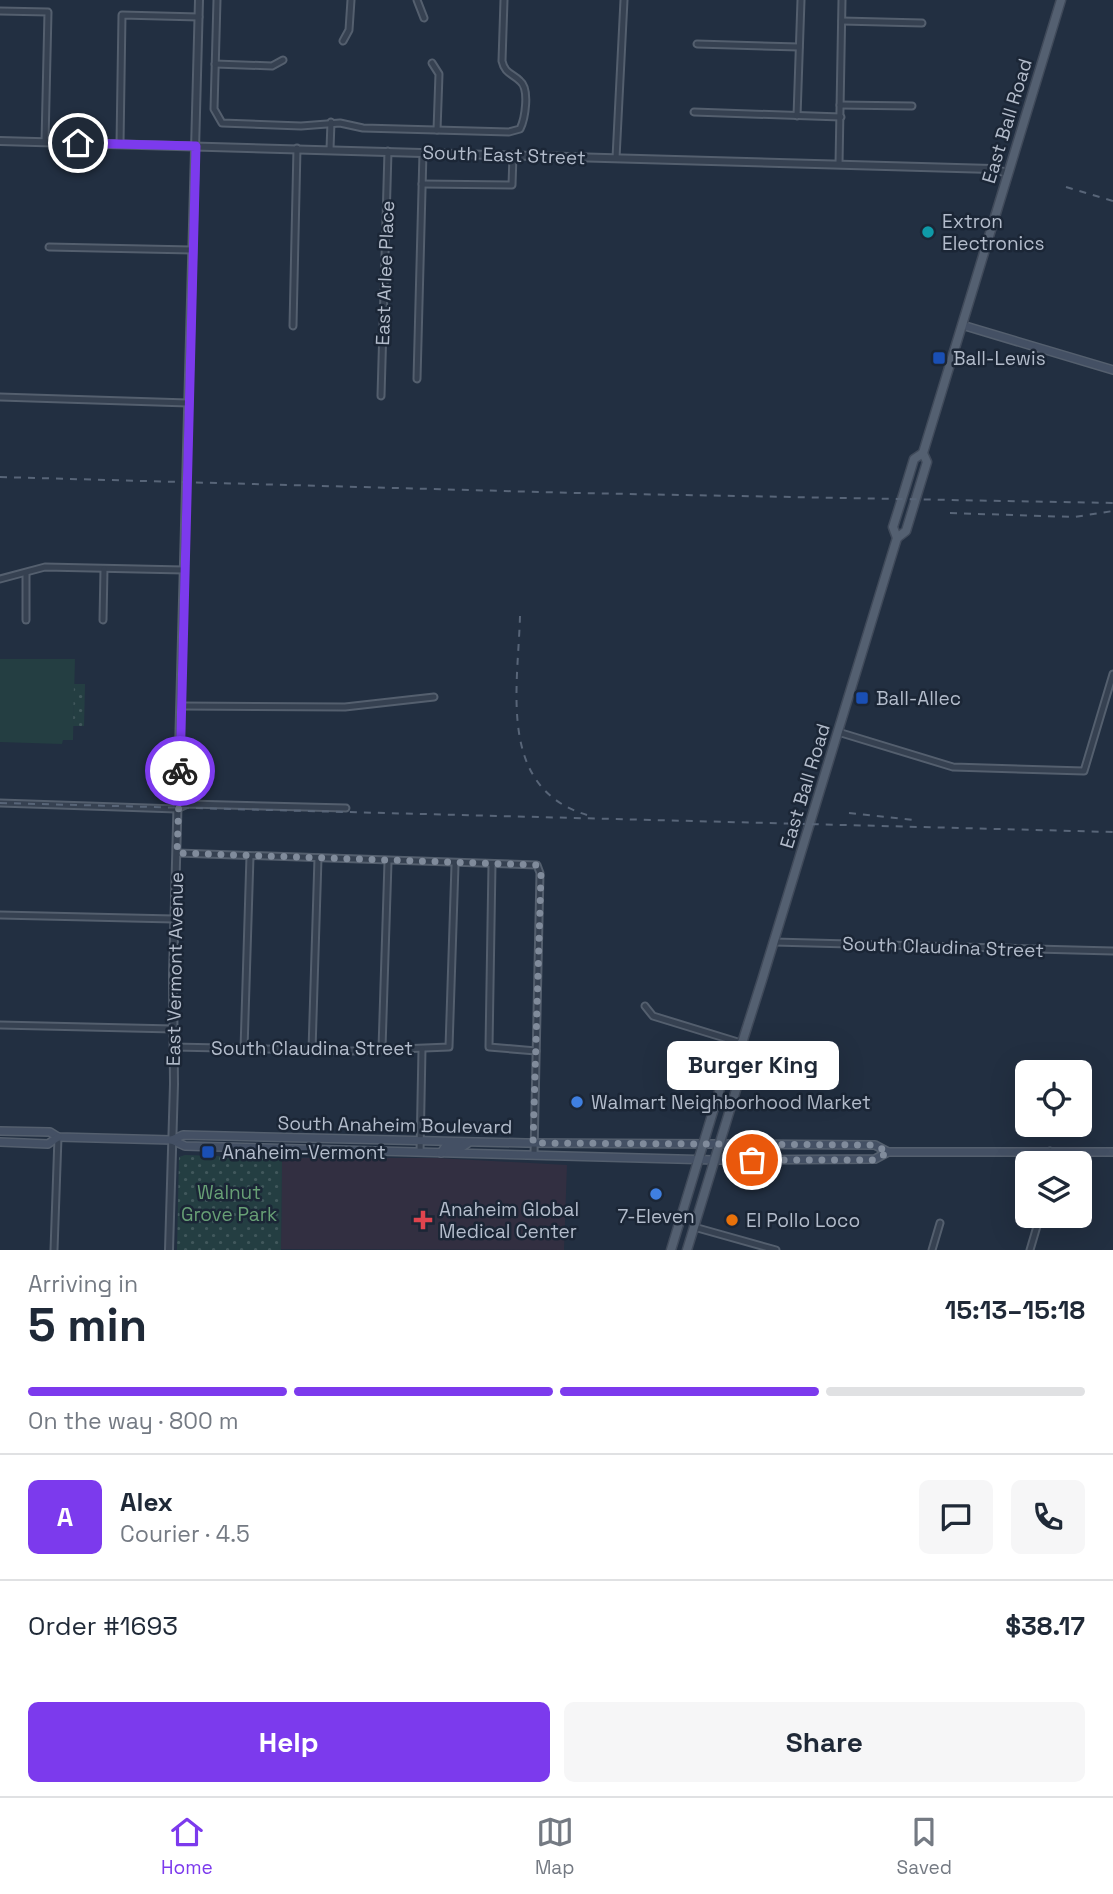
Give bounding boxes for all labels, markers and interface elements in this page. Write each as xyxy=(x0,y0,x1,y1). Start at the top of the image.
street label: East Ball Road xyxy=(976,56,1038,186)
pin xyxy=(48,113,108,173)
icon: home xyxy=(59,124,97,162)
street label: South East Street xyxy=(422,140,586,170)
street label: East Arlee Place xyxy=(370,200,400,346)
place label: Extron Electronics xyxy=(942,209,1045,256)
marker: Extron Electronics xyxy=(920,224,936,240)
place label: Ball-Lewis xyxy=(953,346,1046,371)
marker: Ball-Lewis xyxy=(931,350,947,366)
place label: Ball-Allec xyxy=(876,686,961,711)
marker: Ball-Allec xyxy=(854,690,870,706)
street label: East Ball Road xyxy=(774,721,836,851)
courier xyxy=(145,736,215,806)
icon: bike xyxy=(161,752,199,790)
street label: East Vermont Avenue xyxy=(161,872,189,1066)
street label: South Claudina Street xyxy=(842,931,1044,963)
street label: South Claudina Street xyxy=(211,1036,413,1061)
callout: Burger King xyxy=(666,1041,838,1090)
text: Burger King xyxy=(688,1050,818,1080)
map controls xyxy=(1015,1060,1092,1228)
button: locate xyxy=(1015,1060,1092,1137)
place label: Walmart Neighborhood Market xyxy=(591,1090,871,1115)
marker: Walmart Neighborhood Market xyxy=(569,1094,585,1110)
street label: South Anaheim Boulevard xyxy=(277,1110,513,1140)
pin xyxy=(722,1130,782,1190)
place label: Anaheim-Vermont xyxy=(222,1140,386,1165)
icon: bag xyxy=(733,1141,771,1179)
marker: Anaheim-Vermont xyxy=(200,1144,216,1160)
button: layers xyxy=(1015,1151,1092,1228)
park label: Walnut Grove Park xyxy=(181,1180,277,1227)
marker: 7-Eleven xyxy=(648,1186,664,1202)
place label: Anaheim Global Medical Center xyxy=(439,1197,579,1244)
place label: 7-Eleven xyxy=(617,1204,695,1229)
place label: El Pollo Loco xyxy=(746,1208,860,1233)
marker: Anaheim Global Medical Center xyxy=(413,1210,433,1230)
marker: El Pollo Loco xyxy=(724,1212,740,1228)
text: Arriving in xyxy=(28,1269,138,1299)
text: 15:13–15:18 xyxy=(945,1293,1085,1327)
text: 5 min xyxy=(28,1296,147,1354)
text: On the way · 800 m xyxy=(28,1406,238,1436)
button: chat xyxy=(919,1480,993,1554)
button: phone xyxy=(1011,1480,1085,1554)
text: Alex xyxy=(120,1485,173,1519)
text: A xyxy=(57,1500,73,1534)
text: Courier · 4.5 xyxy=(120,1519,250,1549)
text: Order #1693 xyxy=(28,1609,178,1643)
text: $38.17 xyxy=(1005,1609,1085,1643)
button: Help xyxy=(28,1702,550,1782)
button: Share xyxy=(564,1702,1085,1782)
tab: Home xyxy=(161,1813,213,1880)
tab: Map xyxy=(535,1813,575,1880)
tab: Saved xyxy=(897,1813,952,1880)

